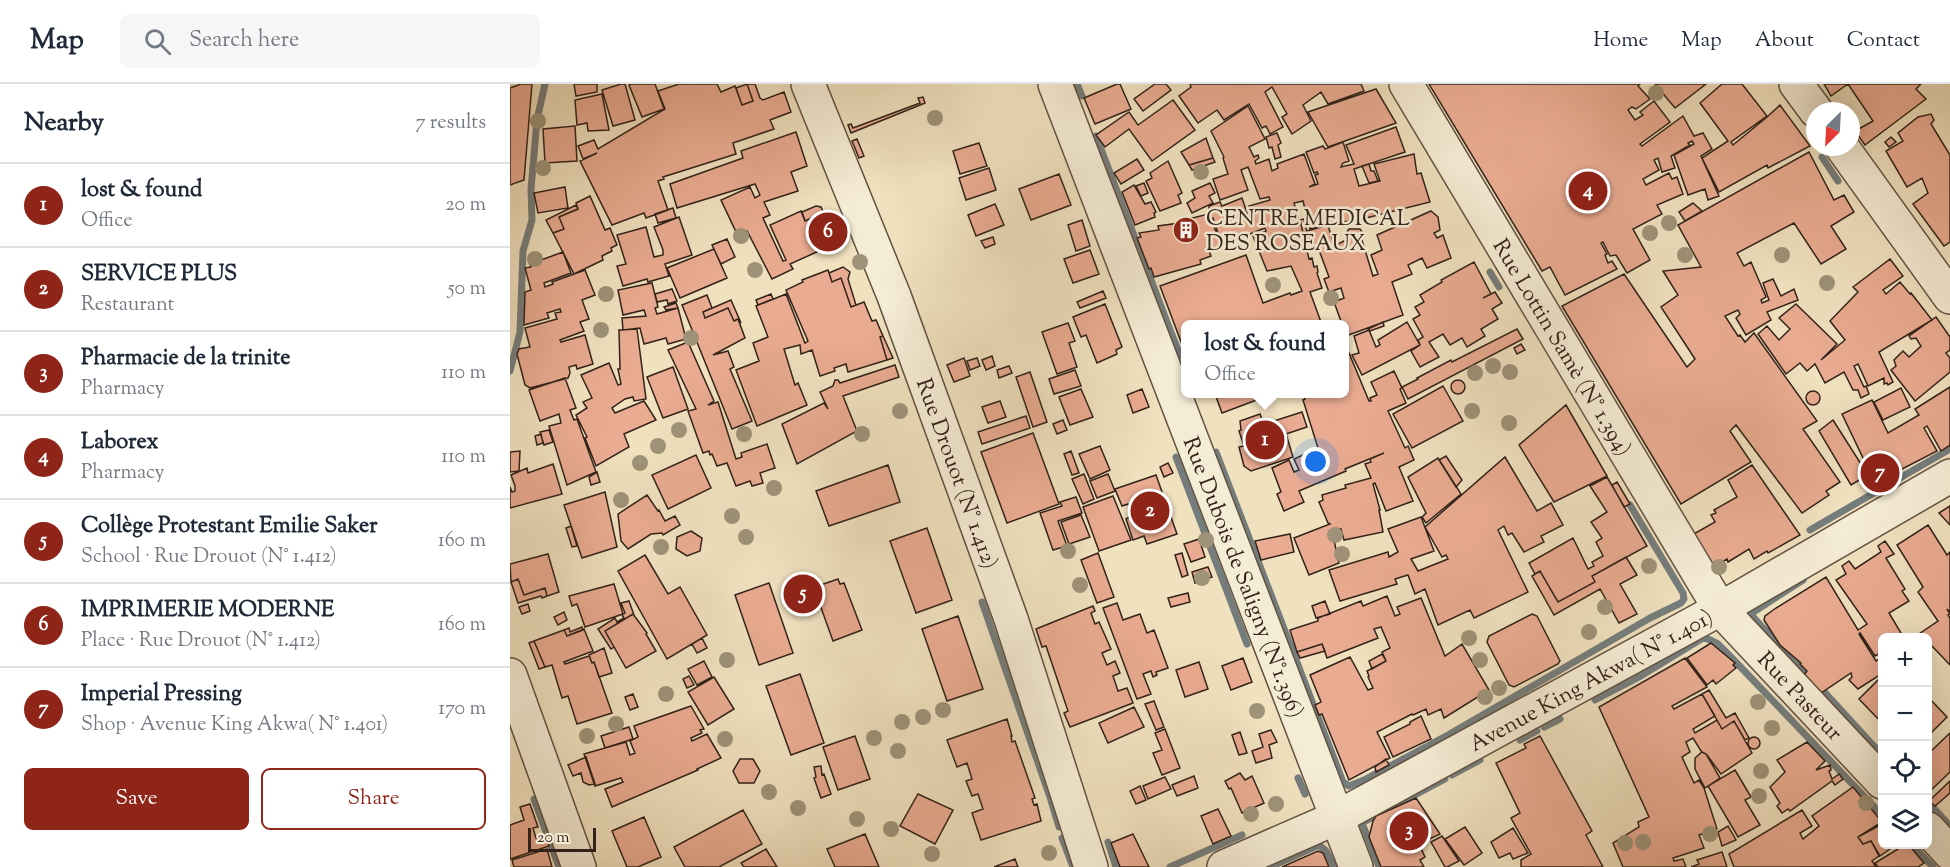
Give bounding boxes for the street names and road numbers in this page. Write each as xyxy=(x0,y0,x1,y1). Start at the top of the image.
street label: Rue Lottin Samè (N° 1.394) xyxy=(1483,234,1638,463)
street label: Rue Drouot (N° 1.412) xyxy=(906,374,1004,574)
street label: Rue Dubois de Saligny (N°1.396) xyxy=(1178,432,1310,720)
street label: Avenue King Akwa( N° 1.401) xyxy=(1464,603,1720,762)
street label: Rue Pasteur xyxy=(1749,645,1849,749)

